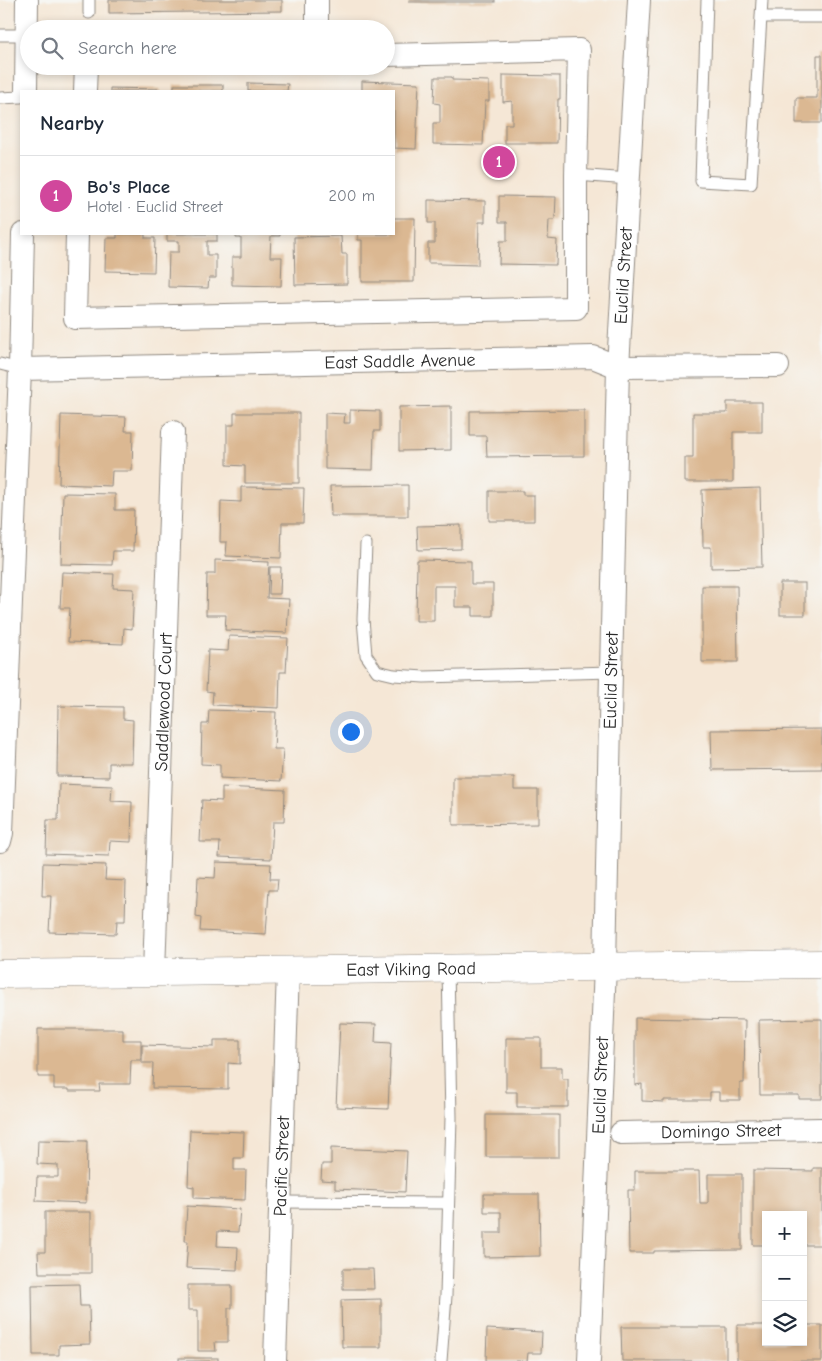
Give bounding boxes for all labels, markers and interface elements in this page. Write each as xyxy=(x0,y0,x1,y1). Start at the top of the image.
search box xyxy=(20,20,395,75)
icon: search xyxy=(38,34,66,62)
text: Search here xyxy=(78,37,177,59)
text: Nearby xyxy=(40,111,104,135)
pin: 1 xyxy=(483,143,515,181)
text: Bo's Place xyxy=(87,176,170,198)
text: 1 xyxy=(53,187,59,205)
text: 200 m xyxy=(329,187,375,205)
text: Hotel · Euclid Street xyxy=(87,198,223,216)
street label: Euclid Street xyxy=(610,226,637,325)
street label: East Saddle Avenue xyxy=(324,349,476,374)
street label: Euclid Street xyxy=(600,631,623,729)
street label: Saddlewood Court xyxy=(151,632,177,772)
your location xyxy=(338,719,364,745)
street label: East Viking Road xyxy=(346,958,476,981)
street label: Euclid Street xyxy=(588,1035,613,1134)
street label: Pacific Street xyxy=(270,1115,294,1217)
street label: Domingo Street xyxy=(661,1120,782,1143)
map controls xyxy=(762,1211,807,1346)
button: + xyxy=(762,1211,807,1256)
button: − xyxy=(762,1256,807,1301)
button: layers xyxy=(762,1301,807,1346)

